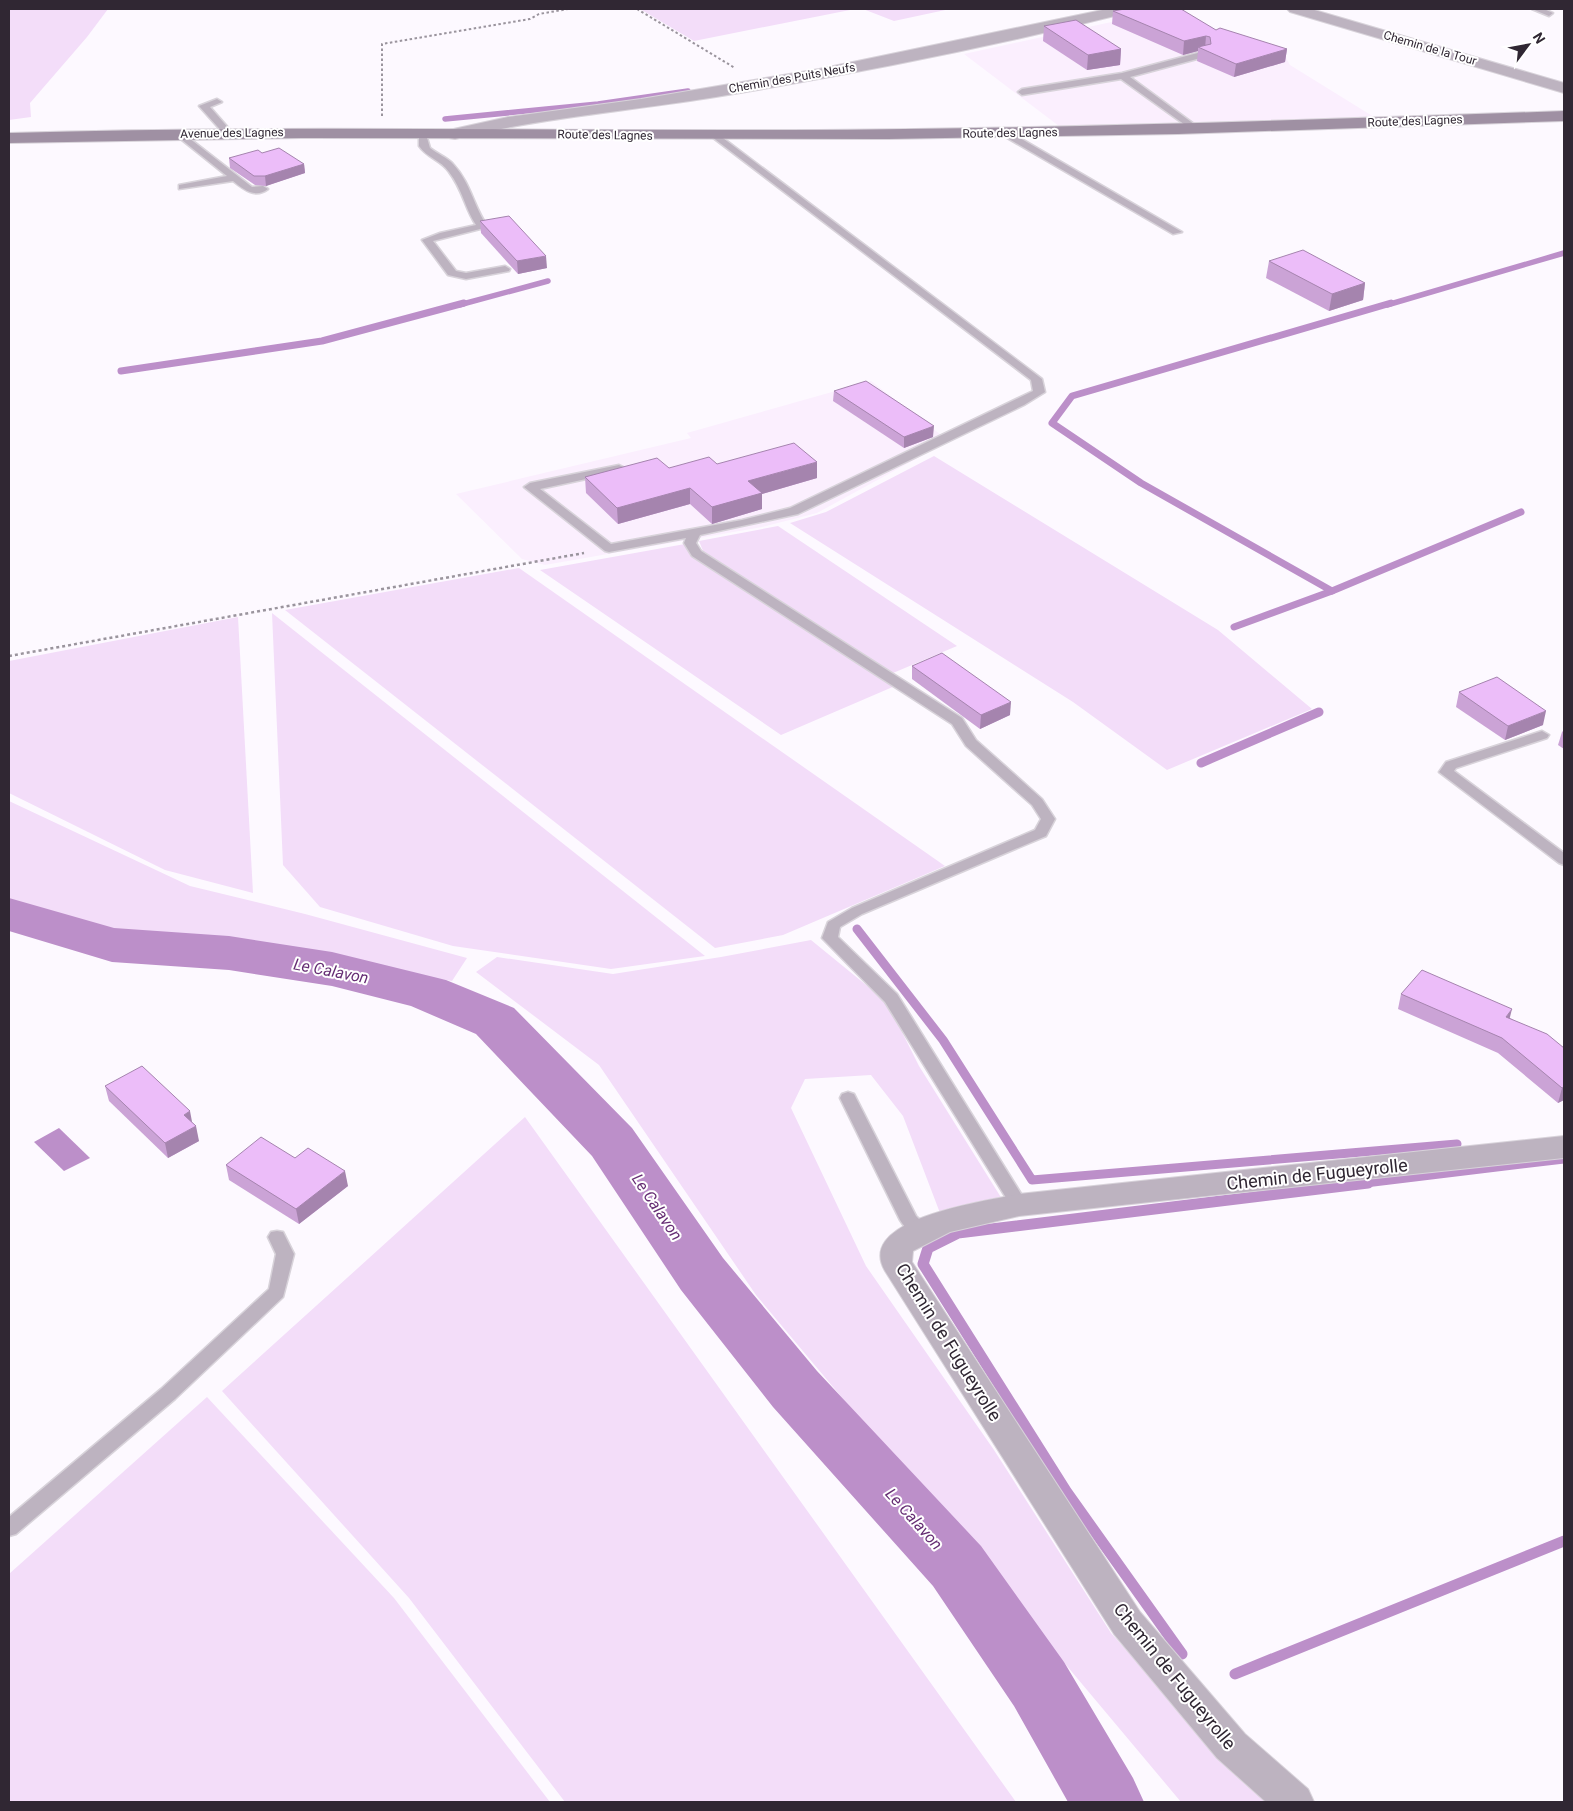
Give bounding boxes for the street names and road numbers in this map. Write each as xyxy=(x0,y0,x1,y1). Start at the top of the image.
street label: Chemin de la Tour xyxy=(1382,28,1478,68)
street label: Chemin des Puits Neufs xyxy=(728,60,856,96)
street label: Route des Lagnes xyxy=(1367,112,1463,130)
street label: Avenue des Lagnes xyxy=(180,125,284,141)
street label: Route des Lagnes xyxy=(962,125,1058,141)
street label: Route des Lagnes xyxy=(557,127,653,143)
street label: Chemin de Fugueyrolle xyxy=(1225,1154,1409,1194)
street label: Chemin de Fugueyrolle xyxy=(892,1259,1006,1425)
street label: Chemin de Fugueyrolle xyxy=(1110,1599,1240,1753)

